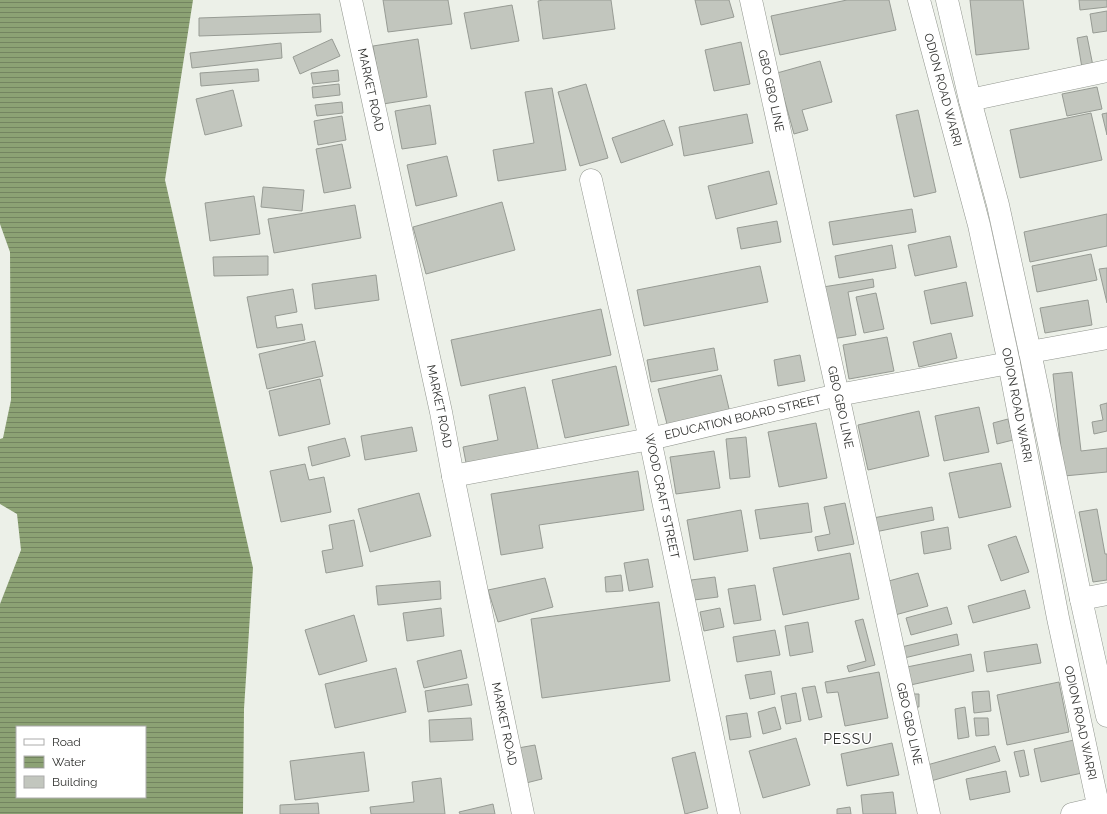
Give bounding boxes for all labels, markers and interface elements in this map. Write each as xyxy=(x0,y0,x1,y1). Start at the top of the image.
street label: ODION ROAD WARRI xyxy=(921,32,965,148)
street label: MARKET ROAD xyxy=(355,47,387,133)
street label: GBO GBO LINE xyxy=(755,48,787,133)
street label: ODION ROAD WARRI xyxy=(999,347,1035,464)
street label: MARKET ROAD xyxy=(424,363,455,450)
street label: GBO GBO LINE xyxy=(825,365,856,450)
street label: EDUCATION BOARD STREET xyxy=(663,392,824,442)
street label: WOOD CRAFT STREET xyxy=(642,432,682,561)
street label: ODION ROAD WARRI xyxy=(1061,664,1100,781)
street label: MARKET ROAD xyxy=(489,681,520,767)
street label: GBO GBO LINE xyxy=(894,681,925,766)
legend xyxy=(16,726,146,798)
district label: PESSU xyxy=(823,731,873,747)
text: Road xyxy=(52,735,81,749)
text: Water xyxy=(52,755,86,769)
text: Building xyxy=(52,775,98,789)

